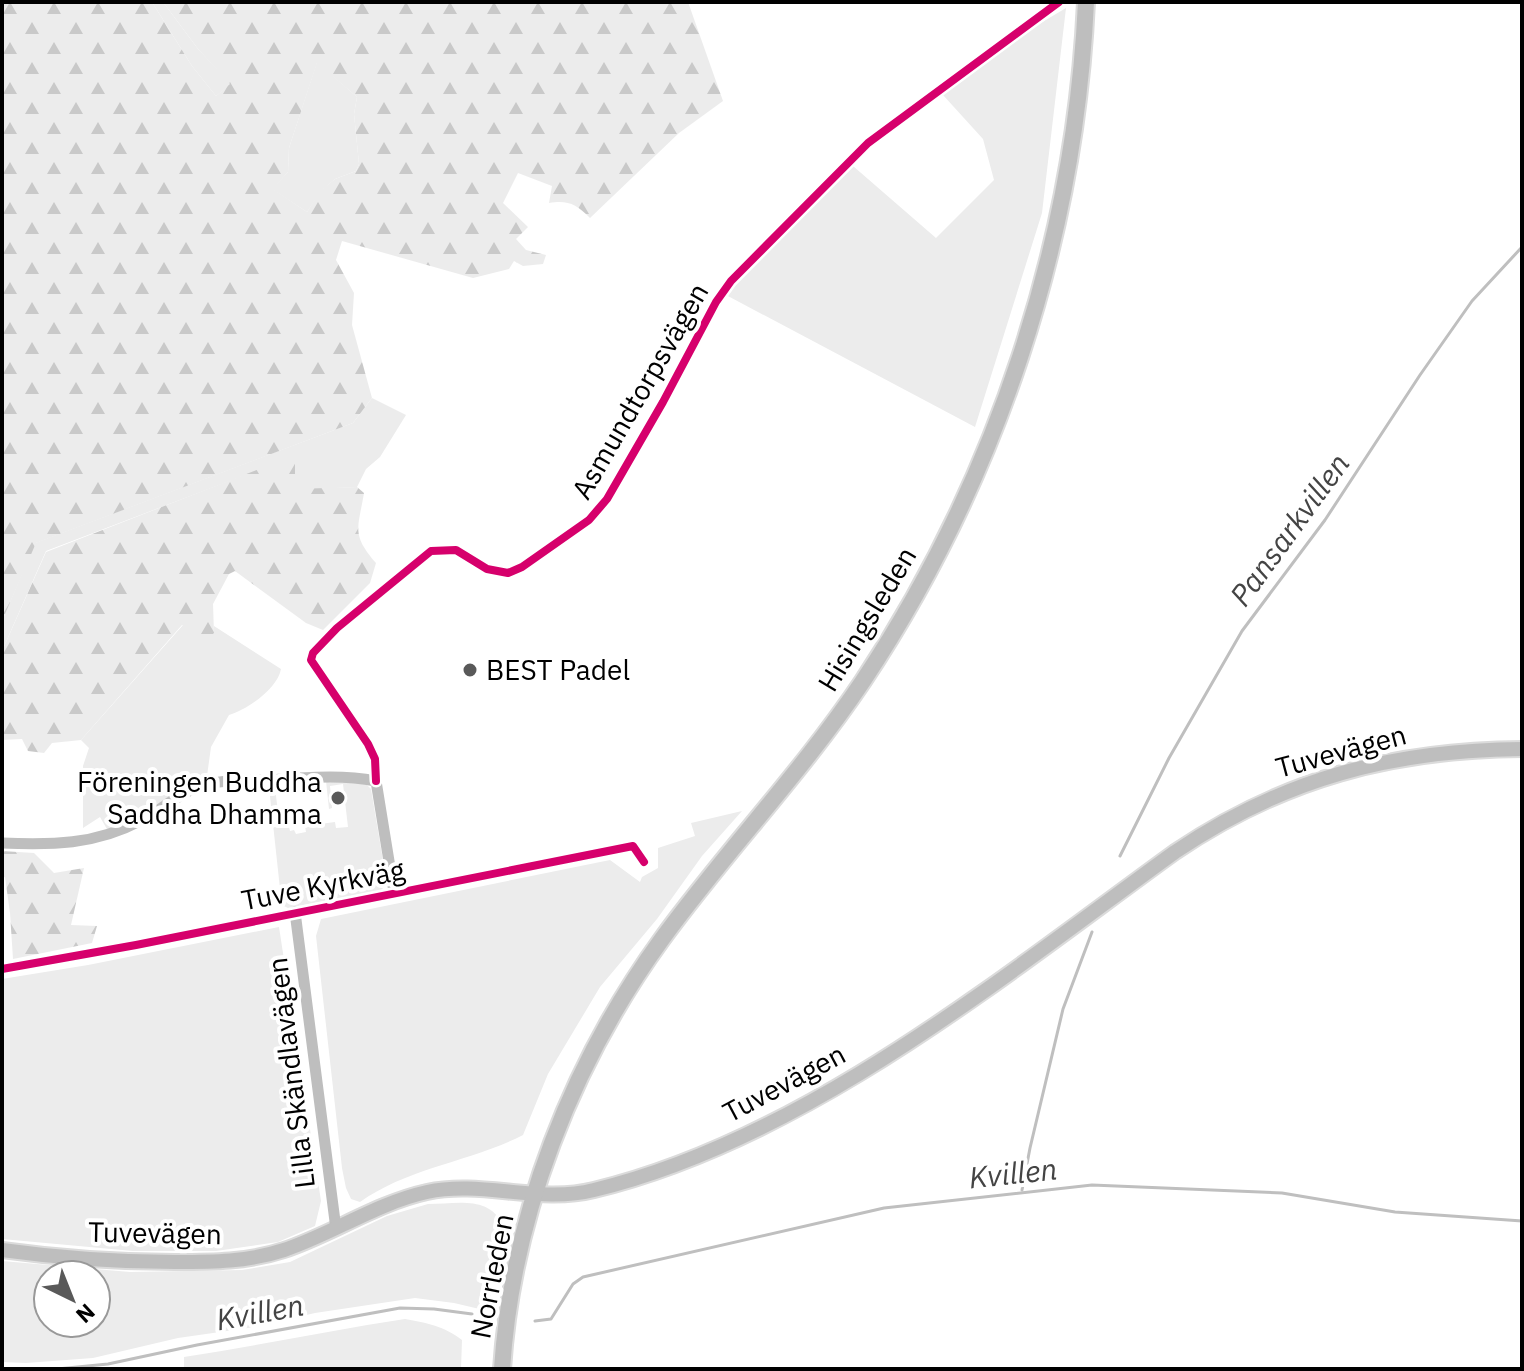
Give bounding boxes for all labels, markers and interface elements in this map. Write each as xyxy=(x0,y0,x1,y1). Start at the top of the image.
street label: Asmundtorpsvägen xyxy=(563,276,716,505)
water label: Pansarkvillen xyxy=(1220,445,1357,613)
street label: Hisingsleden xyxy=(809,540,924,698)
place label: BEST Padel xyxy=(486,651,630,688)
marker: BEST Padel xyxy=(461,661,479,679)
street label: Tuvevägen xyxy=(1272,715,1410,786)
place label: Föreningen Buddha Saddha Dhamma xyxy=(77,763,322,832)
marker: Föreningen Buddha Saddha Dhamma xyxy=(329,789,347,807)
street label: Tuve Kyrkväg xyxy=(238,851,408,918)
street label: Lilla Skändlavägen xyxy=(258,955,323,1191)
street label: Tuvevägen xyxy=(716,1035,851,1130)
water label: Kvillen xyxy=(967,1148,1059,1197)
street label: Norrleden xyxy=(461,1210,522,1342)
street label: Tuvevägen xyxy=(88,1213,222,1252)
north arrow xyxy=(32,1259,112,1339)
water label: Kvillen xyxy=(213,1285,307,1338)
text: N xyxy=(70,1298,102,1330)

